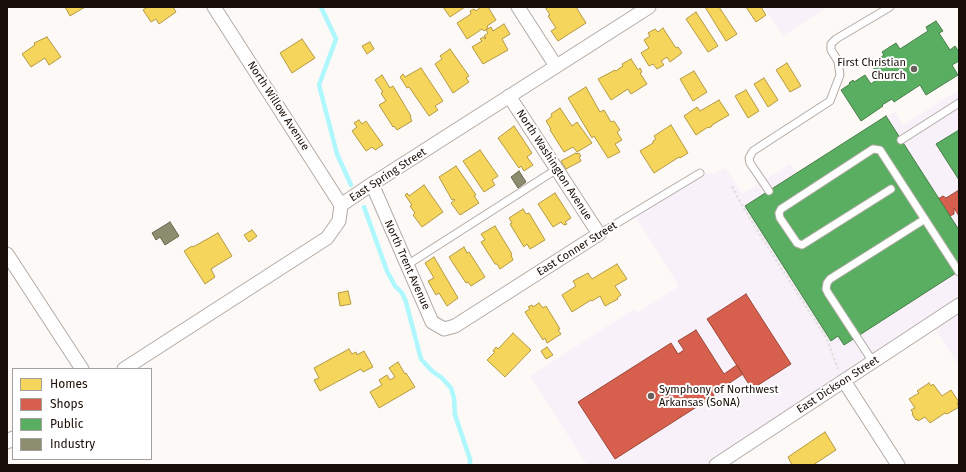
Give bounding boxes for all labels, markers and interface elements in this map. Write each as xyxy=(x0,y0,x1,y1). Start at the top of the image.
place label: First Christian Church xyxy=(837,56,906,82)
street label: North Willow Avenue xyxy=(244,59,312,153)
marker: First Christian Church xyxy=(909,64,919,74)
street label: North Washington Avenue xyxy=(513,107,595,223)
street label: East Spring Street xyxy=(347,145,429,205)
street label: North Trent Avenue xyxy=(381,218,433,312)
street label: East Conner Street xyxy=(535,219,619,279)
street label: East Dickson Street xyxy=(794,353,882,417)
legend xyxy=(12,368,152,460)
text: Homes xyxy=(50,377,88,391)
place label: Symphony of Northwest Arkansas (SoNA) xyxy=(659,383,778,409)
marker: Symphony of Northwest Arkansas (SoNA) xyxy=(646,391,656,401)
text: Shops xyxy=(50,397,83,411)
text: Public xyxy=(50,417,83,431)
text: Industry xyxy=(50,437,95,451)

